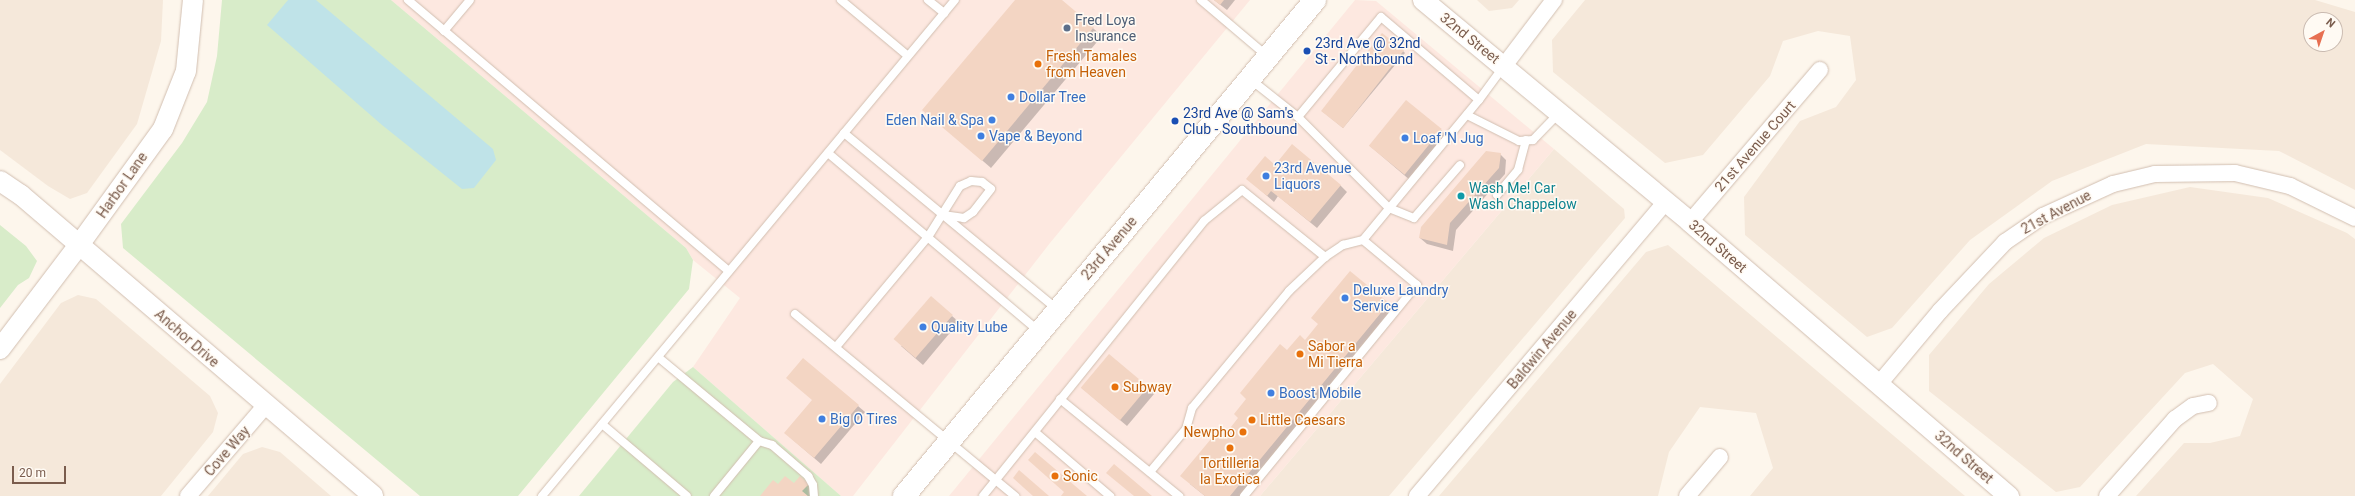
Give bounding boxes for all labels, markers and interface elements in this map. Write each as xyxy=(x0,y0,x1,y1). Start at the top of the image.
street label: 32nd Street xyxy=(1437,9,1503,67)
place label: Fred Loya Insurance xyxy=(1075,12,1136,44)
north arrow xyxy=(2303,12,2343,52)
text: N xyxy=(2323,16,2338,31)
marker: Fred Loya Insurance xyxy=(1062,23,1072,33)
place label: 23rd Ave @ 32nd St - Northbound xyxy=(1315,35,1421,68)
marker: 23rd Ave @ 32nd St - Northbound xyxy=(1302,46,1312,56)
place label: Fresh Tamales from Heaven xyxy=(1046,48,1137,80)
marker: Fresh Tamales from Heaven xyxy=(1033,59,1043,69)
place label: Dollar Tree xyxy=(1019,89,1086,105)
marker: Dollar Tree xyxy=(1006,92,1016,102)
street label: 21st Avenue Court xyxy=(1711,97,1799,195)
place label: 23rd Ave @ Sam's Club - Southbound xyxy=(1183,105,1297,138)
place label: Eden Nail & Spa xyxy=(886,112,984,128)
marker: Eden Nail & Spa xyxy=(987,115,997,125)
marker: 23rd Ave @ Sam's Club - Southbound xyxy=(1170,116,1180,126)
place label: Vape & Beyond xyxy=(989,128,1082,144)
place label: Loaf 'N Jug xyxy=(1413,130,1484,146)
marker: Vape & Beyond xyxy=(976,131,986,141)
marker: Loaf 'N Jug xyxy=(1400,133,1410,143)
street label: Harbor Lane xyxy=(93,149,151,221)
place label: 23rd Avenue Liquors xyxy=(1274,160,1351,192)
marker: 23rd Avenue Liquors xyxy=(1261,171,1271,181)
place label: Wash Me! Car Wash Chappelow xyxy=(1469,180,1577,212)
street label: 21st Avenue xyxy=(2018,187,2094,237)
marker: Wash Me! Car Wash Chappelow xyxy=(1456,191,1466,201)
street label: 23rd Avenue xyxy=(1078,213,1140,283)
street label: 32nd Street xyxy=(1685,216,1751,276)
place label: Deluxe Laundry Service xyxy=(1353,282,1448,314)
marker: Deluxe Laundry Service xyxy=(1340,293,1350,303)
street label: Anchor Drive xyxy=(151,306,223,370)
street label: Baldwin Avenue xyxy=(1504,306,1580,392)
place label: Quality Lube xyxy=(931,319,1008,335)
marker: Quality Lube xyxy=(918,322,928,332)
place label: Sabor a Mi Tierra xyxy=(1308,338,1363,370)
marker: Sabor a Mi Tierra xyxy=(1295,349,1305,359)
place label: Subway xyxy=(1123,379,1172,395)
marker: Subway xyxy=(1110,382,1120,392)
place label: Boost Mobile xyxy=(1279,385,1361,401)
marker: Boost Mobile xyxy=(1266,388,1276,398)
place label: Big O Tires xyxy=(830,411,898,427)
place label: Little Caesars xyxy=(1260,412,1345,428)
marker: Big O Tires xyxy=(817,414,827,424)
marker: Little Caesars xyxy=(1247,415,1257,425)
street label: Cove Way xyxy=(201,423,253,479)
place label: Newpho xyxy=(1184,424,1235,440)
marker: Newpho xyxy=(1238,427,1248,437)
street label: 32nd Street xyxy=(1931,427,1997,487)
marker: Tortilleria la Exotica xyxy=(1225,443,1235,453)
place label: Tortilleria la Exotica xyxy=(1200,455,1260,488)
scale bar xyxy=(14,458,68,484)
text: 20 m xyxy=(19,466,46,480)
place label: Sonic xyxy=(1063,468,1098,484)
marker: Sonic xyxy=(1050,471,1060,481)

